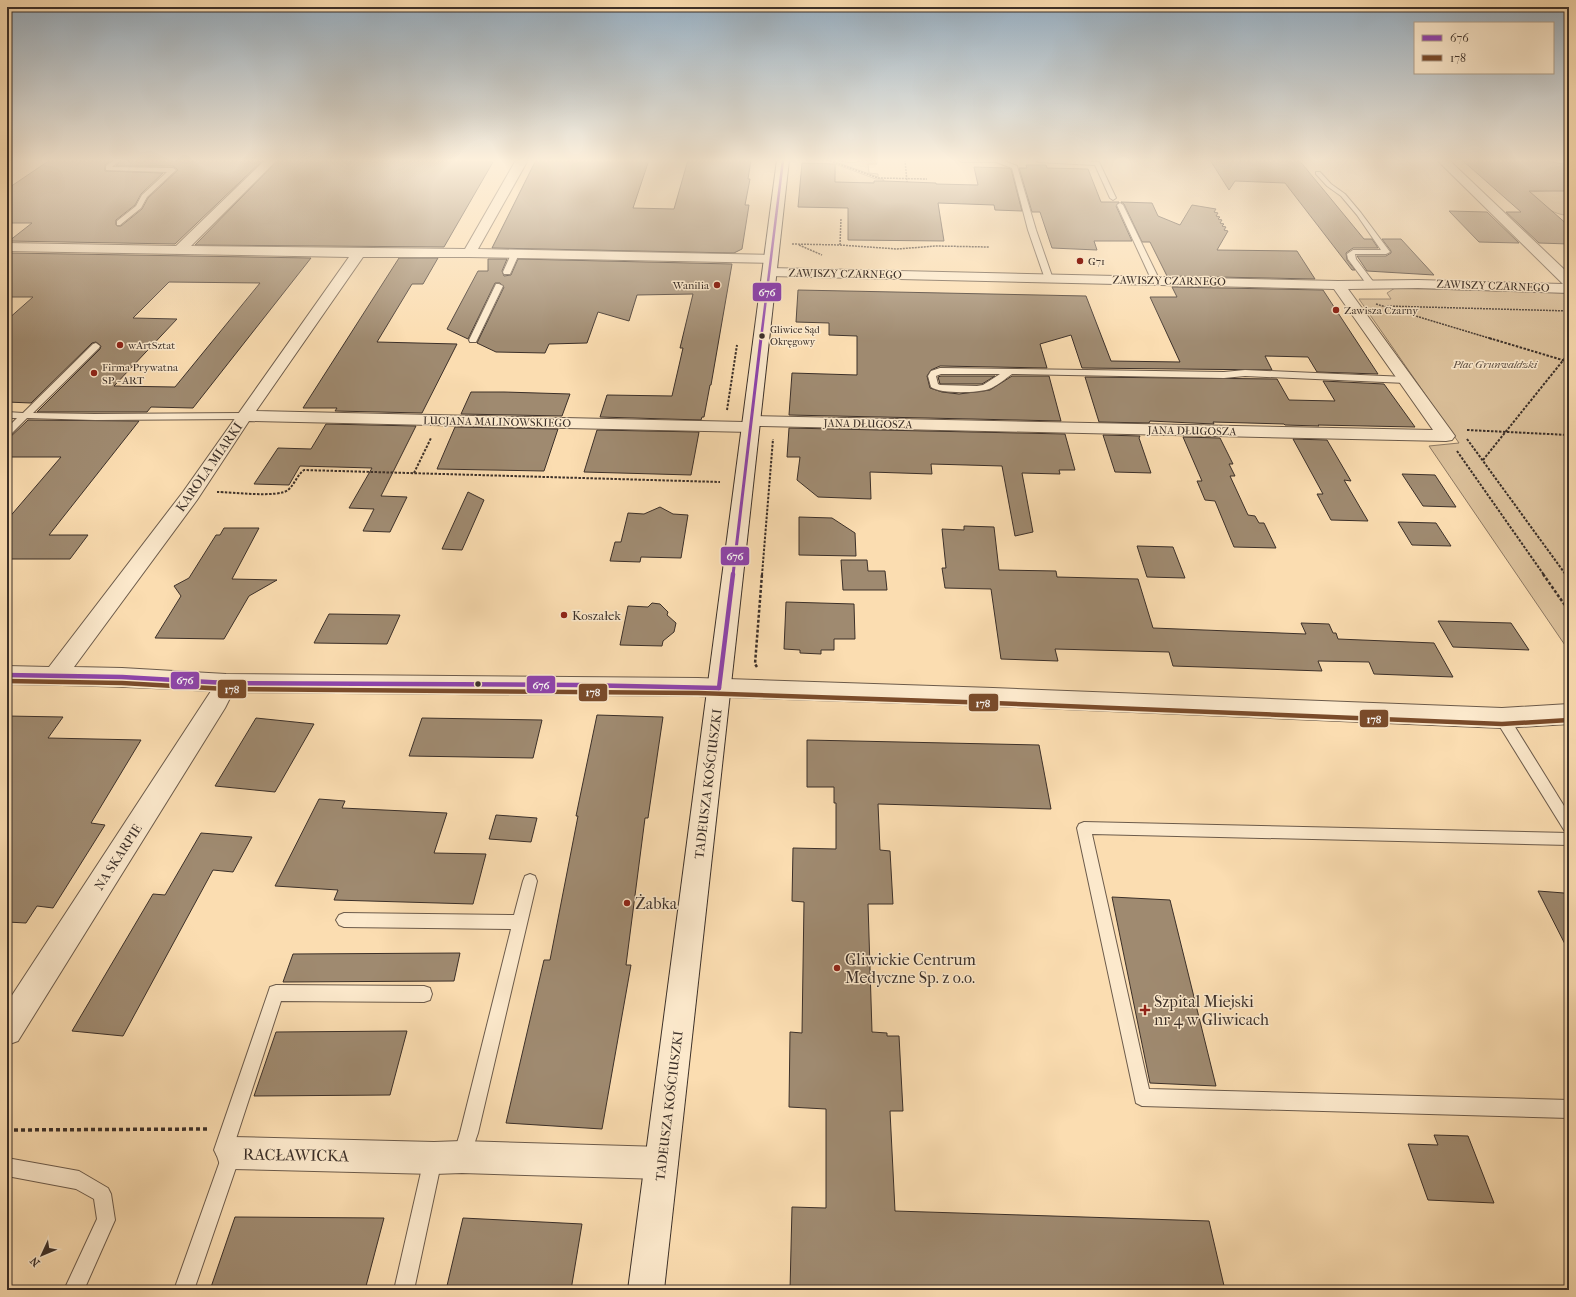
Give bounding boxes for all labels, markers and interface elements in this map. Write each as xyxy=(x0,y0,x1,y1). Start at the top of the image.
legend xyxy=(1414,22,1554,74)
text: 676 xyxy=(1450,31,1469,45)
text: 178 xyxy=(1450,51,1466,65)
place label: G71 xyxy=(1088,255,1105,268)
marker: G71 xyxy=(1075,256,1085,266)
street label: ZAWISZY CZARNEGO xyxy=(788,267,902,281)
street label: ZAWISZY CZARNEGO xyxy=(1112,274,1226,288)
street label: ZAWISZY CZARNEGO xyxy=(1436,278,1550,294)
place label: Wanilia xyxy=(672,279,710,292)
marker: Wanilia xyxy=(712,280,722,290)
line badge: 676 xyxy=(752,282,782,302)
text: 676 xyxy=(758,286,777,299)
place label: Zawisza Czarny xyxy=(1344,304,1419,317)
marker: Zawisza Czarny xyxy=(1331,305,1341,315)
place label: Gliwice Sąd Okręgowy xyxy=(770,324,820,348)
marker: Gliwice Sąd Okręgowy xyxy=(757,331,767,341)
place label: wArtSztat xyxy=(127,339,175,352)
marker: wArtSztat xyxy=(115,340,125,350)
park label: Plac Grunwaldzki xyxy=(1452,358,1538,371)
place label: Firma Prywatna SP - ART xyxy=(102,361,179,387)
marker: Firma Prywatna SP - ART xyxy=(89,368,99,378)
street label: LUCJANA MALINOWSKIEGO xyxy=(423,414,571,430)
street label: JANA DŁUGOSZA xyxy=(823,417,913,431)
street label: KAROLA MIARKI xyxy=(173,419,245,515)
street label: JANA DŁUGOSZA xyxy=(1147,424,1237,438)
line badge: 676 xyxy=(720,546,750,566)
text: 676 xyxy=(726,550,745,563)
place label: Koszałek xyxy=(572,608,621,623)
marker: Koszałek xyxy=(559,610,569,620)
line badge: 676 xyxy=(170,671,200,690)
text: 676 xyxy=(176,674,195,687)
line badge: 676 xyxy=(526,675,556,694)
line badge: 178 xyxy=(217,679,247,699)
unlabelled marker xyxy=(473,679,483,689)
text: 676 xyxy=(532,679,551,692)
text: 178 xyxy=(225,683,240,696)
line badge: 178 xyxy=(578,683,608,702)
text: 178 xyxy=(586,686,601,699)
line badge: 178 xyxy=(968,693,999,712)
text: 178 xyxy=(976,697,991,710)
street label: TADEUSZA KOŚCIUSZKI xyxy=(691,708,725,860)
line badge: 178 xyxy=(1359,709,1389,728)
text: 178 xyxy=(1367,713,1382,726)
street label: NA SKARPIE xyxy=(91,821,145,893)
place label: Żabka xyxy=(635,894,678,913)
marker: Żabka xyxy=(622,898,632,908)
place label: Gliwickie Centrum Medyczne Sp. z o.o. xyxy=(845,950,977,987)
marker: Gliwickie Centrum Medyczne Sp. z o.o. xyxy=(832,963,842,973)
place label: Szpital Miejski nr 4 w Gliwicach xyxy=(1154,992,1269,1029)
marker: Szpital Miejski nr 4 w Gliwicach xyxy=(1139,1004,1151,1016)
street label: TADEUSZA KOŚCIUSZKI xyxy=(652,1030,686,1182)
street label: RACŁAWICKA xyxy=(243,1145,350,1165)
north arrow xyxy=(22,1235,62,1275)
text: N xyxy=(27,1254,43,1269)

